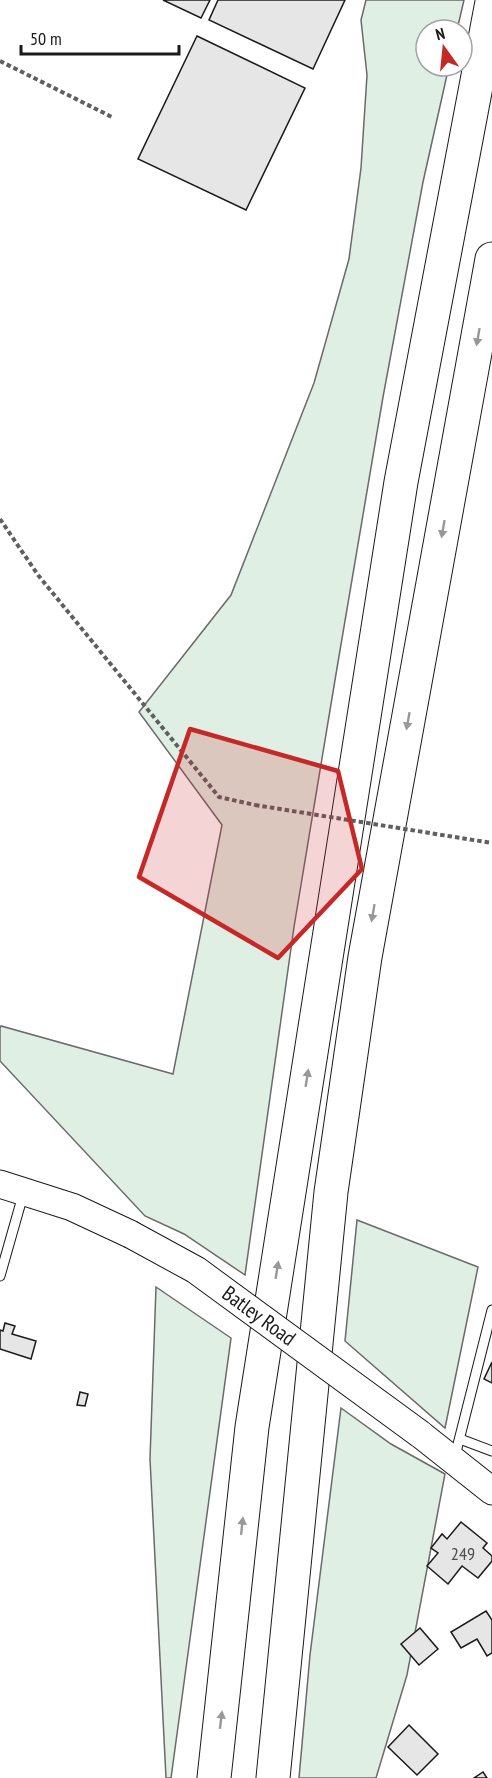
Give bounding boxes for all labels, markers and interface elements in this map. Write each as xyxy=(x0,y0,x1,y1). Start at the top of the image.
scale bar xyxy=(21,18,178,56)
north arrow xyxy=(414,18,474,78)
text: N xyxy=(433,23,447,44)
text: 50 m xyxy=(30,27,62,50)
one-way arrow xyxy=(473,328,482,347)
one-way arrow xyxy=(438,520,447,539)
one-way arrow xyxy=(403,712,412,731)
one-way arrow xyxy=(368,903,377,922)
one-way arrow xyxy=(303,1068,312,1087)
one-way arrow xyxy=(272,1261,281,1280)
street label: Batley Road xyxy=(217,1280,301,1352)
one-way arrow xyxy=(237,1516,247,1535)
house number: 249 xyxy=(451,1542,475,1565)
one-way arrow xyxy=(216,1710,226,1729)

